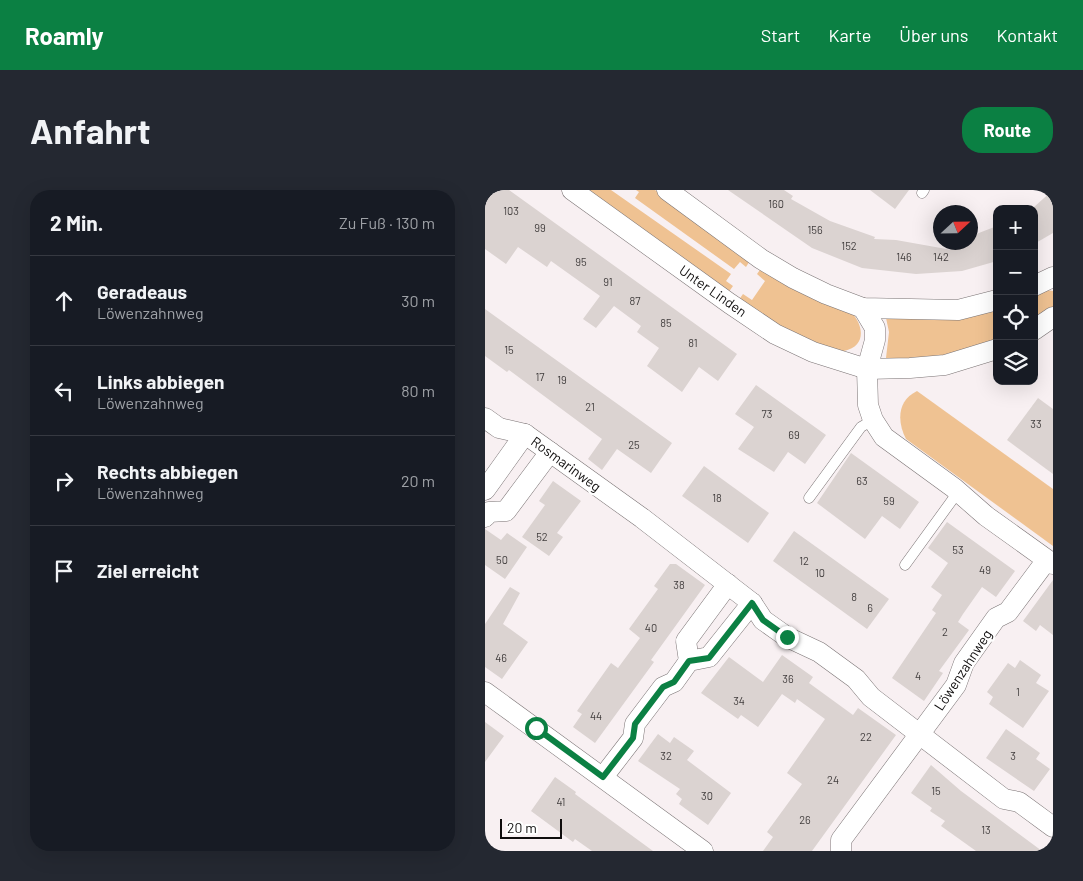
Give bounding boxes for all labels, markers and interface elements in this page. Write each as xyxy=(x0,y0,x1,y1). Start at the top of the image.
text: Roamly xyxy=(25,21,104,50)
text: Start xyxy=(761,24,800,46)
text: Karte xyxy=(828,24,871,46)
text: Über uns xyxy=(899,24,968,46)
text: Kontakt xyxy=(996,24,1058,46)
button: Route xyxy=(962,107,1053,153)
text: Anfahrt xyxy=(30,109,150,151)
house number: 160 xyxy=(768,197,784,210)
house number: 103 xyxy=(503,204,519,217)
north arrow xyxy=(933,205,978,250)
map controls xyxy=(993,205,1038,385)
button: + xyxy=(993,205,1038,250)
text: 2 Min. xyxy=(50,210,103,235)
text: Zu Fuß · 130 m xyxy=(339,213,435,232)
house number: 99 xyxy=(534,221,546,234)
house number: 156 xyxy=(807,223,823,236)
house number: 152 xyxy=(841,239,857,252)
house number: 146 xyxy=(896,250,912,263)
house number: 142 xyxy=(933,250,949,263)
button: − xyxy=(993,250,1038,295)
house number: 95 xyxy=(575,255,587,268)
street label: Unter Linden xyxy=(676,261,750,320)
house number: 91 xyxy=(603,275,613,288)
text: Geradeaus xyxy=(97,280,187,303)
icon: ahead xyxy=(50,287,78,315)
text: 30 m xyxy=(401,291,435,310)
house number: 87 xyxy=(630,294,640,307)
button: locate xyxy=(993,295,1038,340)
text: Löwenzahnweg xyxy=(97,303,204,322)
house number: 85 xyxy=(660,316,672,329)
house number: 81 xyxy=(688,336,698,349)
button: layers xyxy=(993,340,1038,385)
house number: 15 xyxy=(504,343,514,356)
text: Links abbiegen xyxy=(97,370,224,393)
house number: 17 xyxy=(535,370,545,383)
house number: 19 xyxy=(557,373,567,386)
icon: left xyxy=(50,377,78,405)
text: 80 m xyxy=(401,381,435,400)
text: Löwenzahnweg xyxy=(97,393,204,412)
house number: 21 xyxy=(585,400,595,413)
house number: 73 xyxy=(762,407,772,420)
house number: 33 xyxy=(1030,417,1042,430)
house number: 69 xyxy=(788,428,800,441)
street label: Rosmarinweg xyxy=(528,432,605,495)
house number: 25 xyxy=(628,438,640,451)
text: Rechts abbiegen xyxy=(97,460,238,483)
icon: right xyxy=(50,467,78,495)
text: 20 m xyxy=(401,471,435,490)
house number: 63 xyxy=(856,474,868,487)
text: Löwenzahnweg xyxy=(97,483,204,502)
house number: 18 xyxy=(712,491,722,504)
house number: 59 xyxy=(883,494,895,507)
house number: 52 xyxy=(536,530,548,543)
house number: 53 xyxy=(952,543,964,556)
house number: 50 xyxy=(496,553,508,566)
house number: 12 xyxy=(799,554,809,567)
icon: arrive xyxy=(50,557,78,585)
text: Ziel erreicht xyxy=(97,559,199,582)
house number: 49 xyxy=(979,563,991,576)
house number: 10 xyxy=(815,566,825,579)
house number: 38 xyxy=(673,578,685,591)
house number: 8 xyxy=(851,590,857,603)
house number: 6 xyxy=(867,601,873,614)
house number: 40 xyxy=(645,621,657,634)
house number: 2 xyxy=(942,625,948,638)
route end xyxy=(776,626,799,649)
street label: Löwenzahnweg xyxy=(930,626,995,713)
house number: 46 xyxy=(495,651,507,664)
house number: 4 xyxy=(915,669,921,682)
house number: 36 xyxy=(782,672,794,685)
house number: 1 xyxy=(1016,685,1020,698)
house number: 34 xyxy=(733,694,745,707)
house number: 44 xyxy=(590,709,602,722)
route start xyxy=(525,717,548,740)
house number: 22 xyxy=(860,730,872,743)
house number: 32 xyxy=(660,749,672,762)
house number: 3 xyxy=(1010,749,1016,762)
house number: 24 xyxy=(827,773,839,786)
house number: 15 xyxy=(931,784,941,797)
house number: 30 xyxy=(701,789,713,802)
house number: 41 xyxy=(557,795,565,808)
house number: 26 xyxy=(799,813,811,826)
scale bar xyxy=(500,816,563,839)
text: 20 m xyxy=(507,819,537,836)
house number: 13 xyxy=(981,823,991,836)

